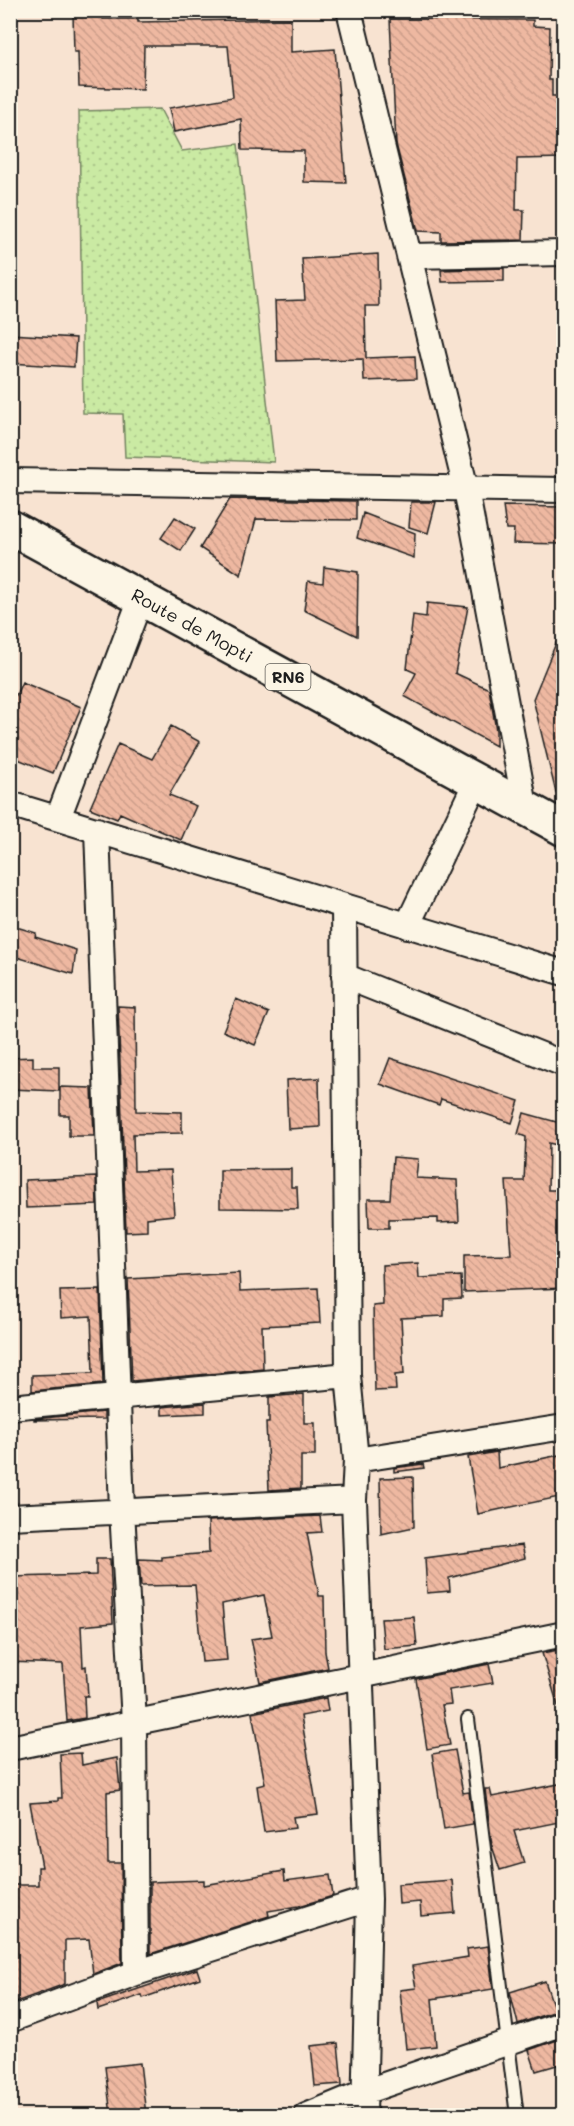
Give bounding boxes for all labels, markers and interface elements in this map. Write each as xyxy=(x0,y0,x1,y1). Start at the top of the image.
street label: Route de Mopti xyxy=(127,582,257,668)
road number: RN6 xyxy=(266,664,310,690)

